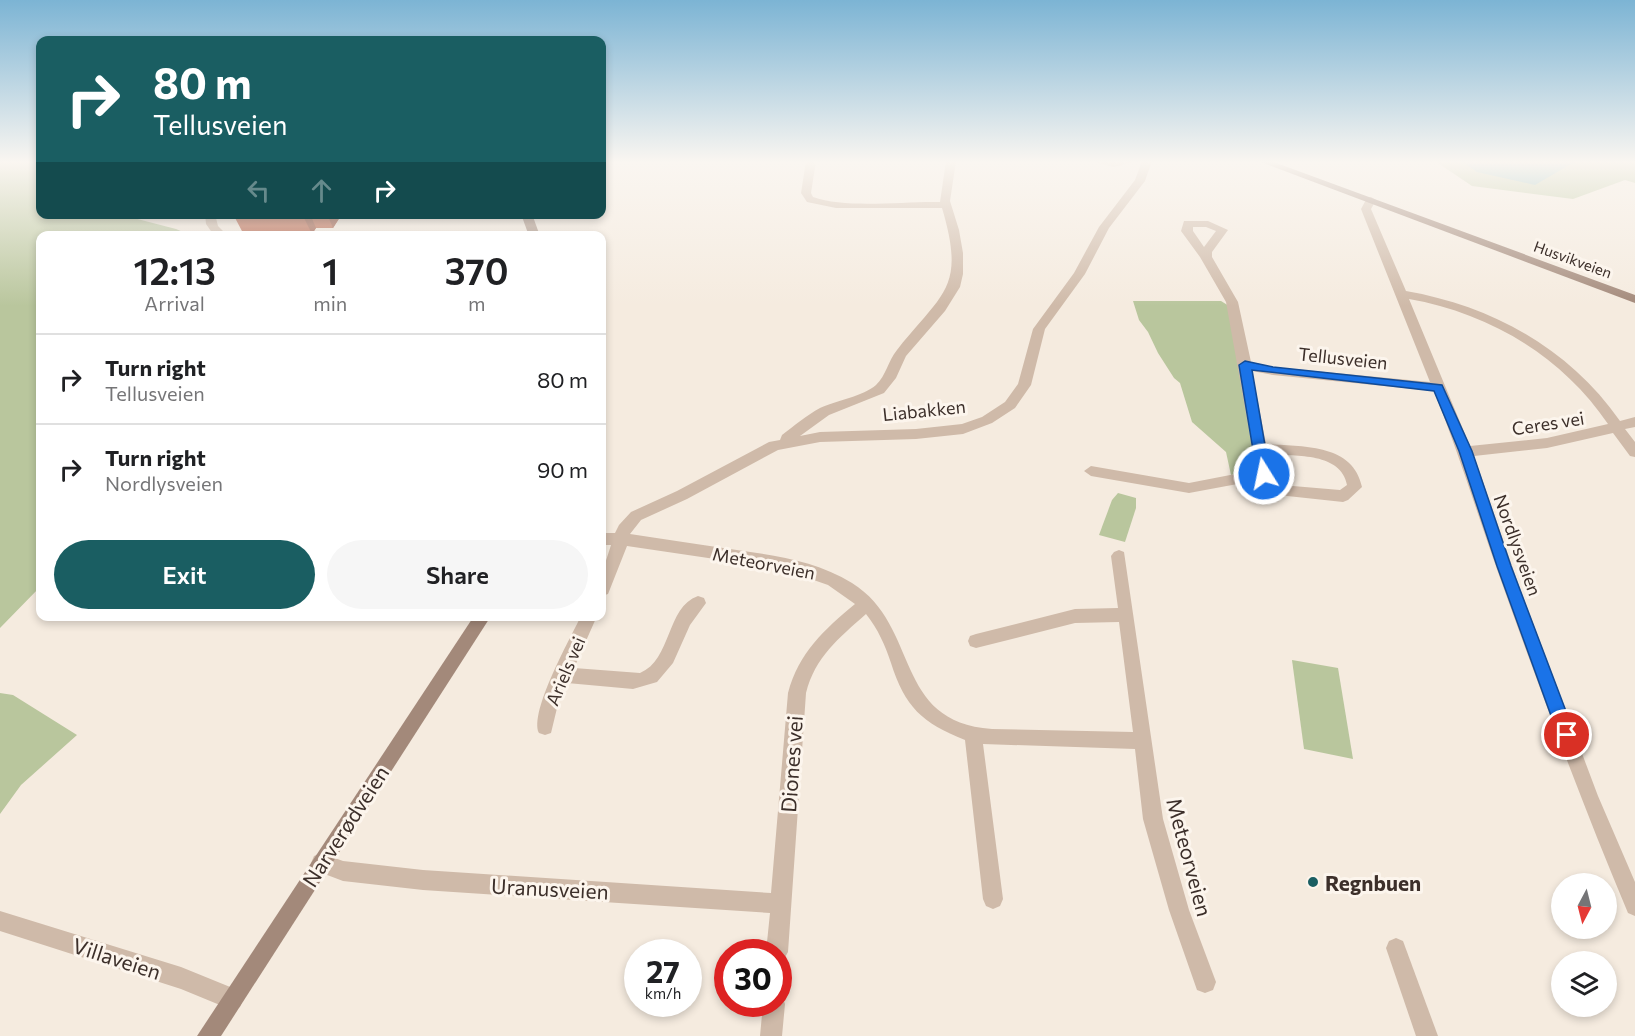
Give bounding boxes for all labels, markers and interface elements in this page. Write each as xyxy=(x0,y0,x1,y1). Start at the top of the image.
text: 80 m xyxy=(153,56,252,108)
icon: right xyxy=(54,60,132,138)
text: Tellusveien xyxy=(153,108,288,141)
icon: left xyxy=(242,174,275,207)
icon: ahead xyxy=(305,174,338,207)
icon: right xyxy=(368,174,401,207)
street label: Husvikveien xyxy=(1532,237,1614,281)
text: 12:13 xyxy=(133,248,216,292)
text: 1 xyxy=(322,248,338,292)
text: 370 xyxy=(445,248,508,292)
text: Arrival xyxy=(144,291,205,315)
text: min xyxy=(313,291,347,315)
text: m xyxy=(468,291,485,315)
street label: Tellusveien xyxy=(1297,342,1389,374)
text: Turn right xyxy=(105,354,206,381)
icon: right xyxy=(54,363,87,396)
text: 80 m xyxy=(537,366,588,393)
text: Tellusveien xyxy=(105,381,205,405)
street label: Liabakken xyxy=(881,395,967,425)
street label: Ceres vei xyxy=(1510,406,1586,440)
position arrow xyxy=(1232,442,1296,506)
text: Turn right xyxy=(105,444,206,471)
icon: right xyxy=(54,453,87,486)
text: 90 m xyxy=(537,456,588,483)
text: Nordlysveien xyxy=(105,471,223,495)
street label: Nordlysveien xyxy=(1489,491,1547,599)
button: Exit xyxy=(54,540,315,609)
button: Share xyxy=(327,540,588,609)
street label: Meteorveien xyxy=(711,542,817,584)
street label: Ariels vei xyxy=(541,633,589,709)
pin xyxy=(1541,709,1592,760)
street label: Diones vei xyxy=(775,715,807,813)
icon: arrive xyxy=(1550,718,1583,751)
street label: Narverødveien xyxy=(297,761,393,891)
street label: Meteorveien xyxy=(1162,795,1218,919)
place label: Regnbuen xyxy=(1325,870,1421,895)
street label: Uranusveien xyxy=(491,872,609,904)
north arrow xyxy=(1551,873,1617,939)
map controls xyxy=(1551,873,1617,1017)
marker: Regnbuen xyxy=(1306,875,1320,889)
street label: Villaveien xyxy=(70,932,164,984)
speed limit sign: 30 xyxy=(714,939,792,1017)
button: layers xyxy=(1551,951,1617,1017)
text: 27 xyxy=(646,952,680,989)
text: km/h xyxy=(645,984,681,1002)

